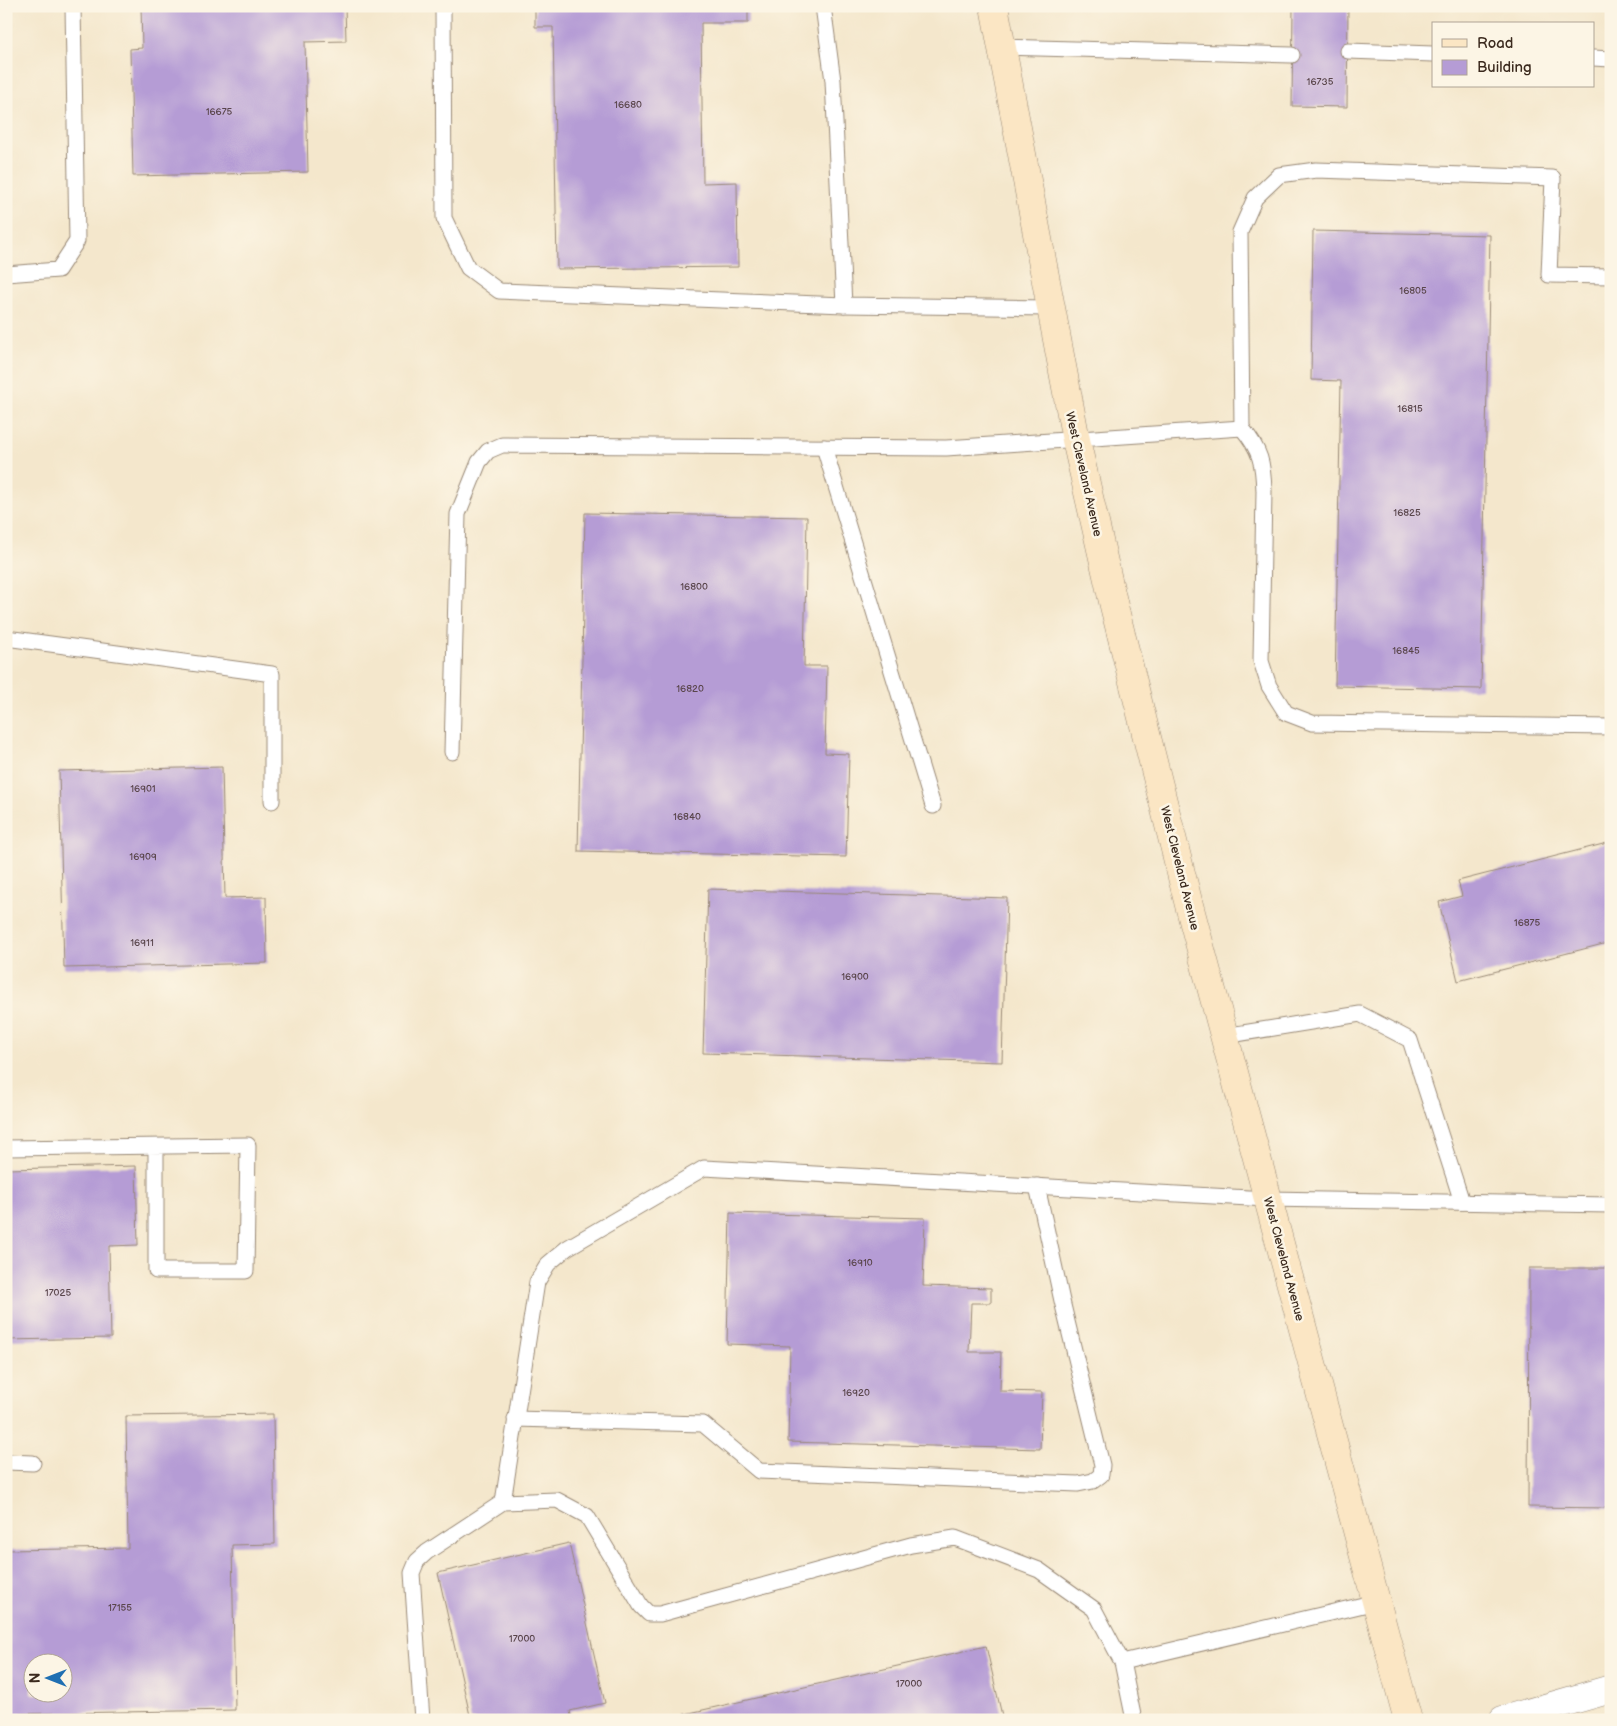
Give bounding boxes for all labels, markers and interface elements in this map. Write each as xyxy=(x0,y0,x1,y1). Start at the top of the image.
legend xyxy=(1432,22,1594,88)
text: Road xyxy=(1477,34,1513,53)
text: Building xyxy=(1477,58,1532,77)
house number: 16735 xyxy=(1307,76,1334,88)
house number: 16680 xyxy=(614,99,642,111)
house number: 16675 xyxy=(206,106,233,118)
house number: 16805 xyxy=(1399,285,1427,297)
house number: 16815 xyxy=(1397,403,1423,415)
street label: West Cleveland Avenue xyxy=(1062,410,1105,538)
house number: 16825 xyxy=(1393,507,1421,519)
house number: 16800 xyxy=(680,581,708,593)
house number: 16845 xyxy=(1392,645,1420,657)
house number: 16820 xyxy=(676,683,704,695)
house number: 16901 xyxy=(130,783,156,795)
street label: West Cleveland Avenue xyxy=(1157,804,1202,932)
house number: 16840 xyxy=(673,811,701,823)
house number: 16909 xyxy=(129,851,157,863)
house number: 16875 xyxy=(1514,917,1540,929)
house number: 16911 xyxy=(130,937,154,949)
house number: 16900 xyxy=(841,971,869,983)
street label: West Cleveland Avenue xyxy=(1260,1196,1307,1323)
house number: 16910 xyxy=(847,1257,873,1269)
house number: 17025 xyxy=(45,1287,71,1299)
house number: 16920 xyxy=(842,1387,870,1399)
house number: 17155 xyxy=(108,1602,132,1614)
house number: 17000 xyxy=(509,1633,535,1645)
north arrow xyxy=(22,1654,72,1704)
text: N xyxy=(27,1673,44,1683)
house number: 17000 xyxy=(896,1678,922,1690)

